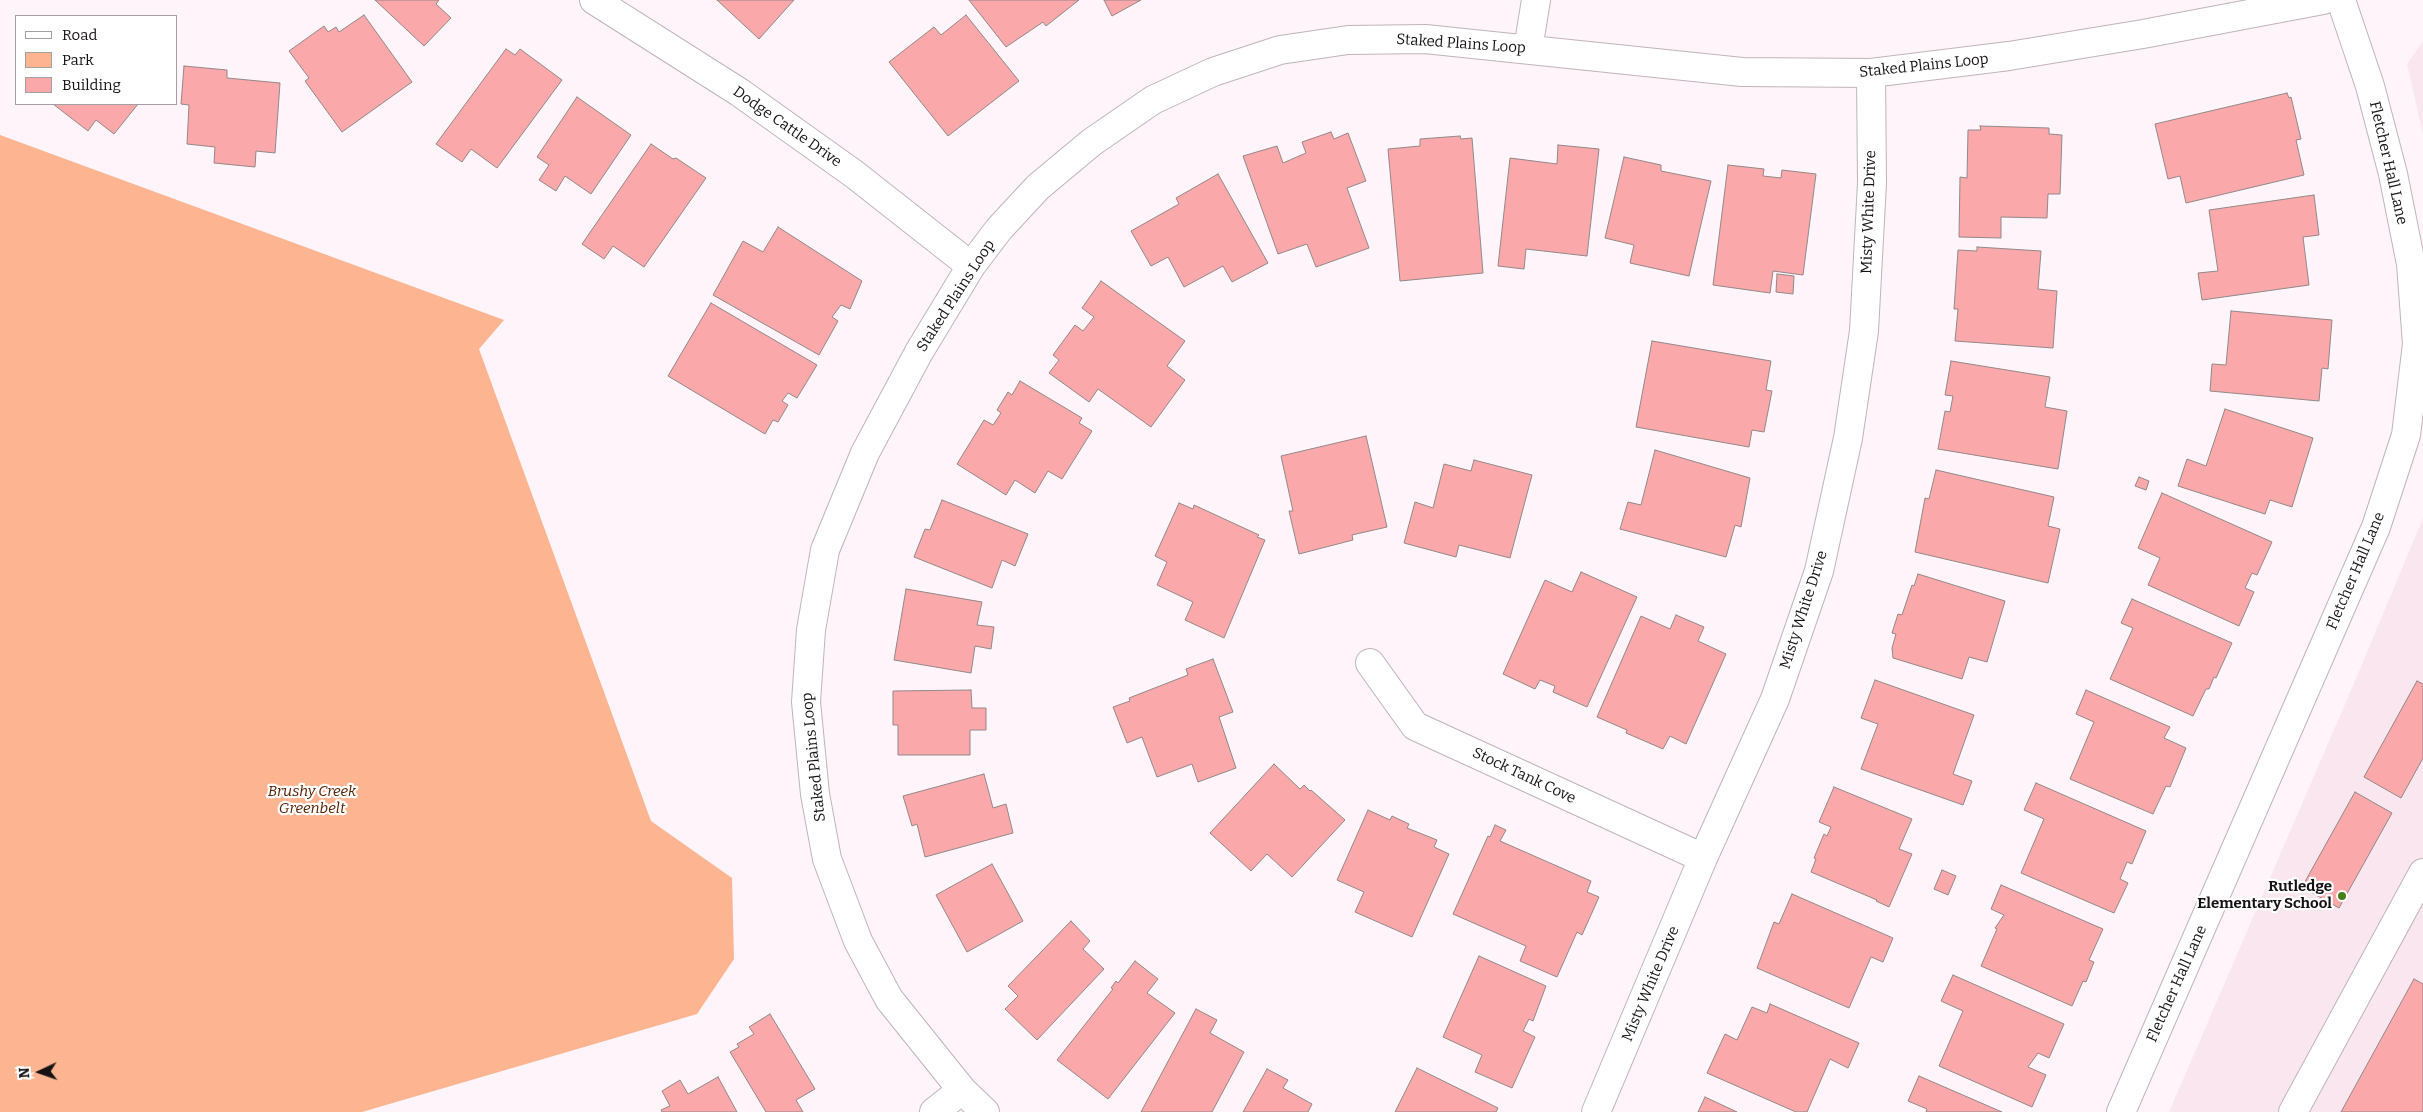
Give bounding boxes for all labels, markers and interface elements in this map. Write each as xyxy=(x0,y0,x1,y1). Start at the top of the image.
legend xyxy=(15,15,178,105)
text: Road xyxy=(62,26,97,44)
street label: Staked Plains Loop xyxy=(1396,30,1526,58)
street label: Staked Plains Loop xyxy=(1858,50,1990,82)
text: Park xyxy=(62,51,94,69)
text: Building xyxy=(62,76,121,94)
street label: Dodge Cattle Drive xyxy=(729,83,845,171)
street label: Fletcher Hall Lane xyxy=(2365,100,2411,226)
street label: Misty White Drive xyxy=(1858,150,1880,274)
street label: Staked Plains Loop xyxy=(913,237,999,355)
street label: Fletcher Hall Lane xyxy=(2323,509,2389,633)
street label: Misty White Drive xyxy=(1776,548,1832,672)
street label: Staked Plains Loop xyxy=(798,691,830,823)
street label: Stock Tank Cove xyxy=(1469,744,1579,808)
park label: Brushy Creek Greenbelt xyxy=(268,783,356,818)
place label: Rutledge Elementary School xyxy=(2197,878,2332,913)
marker: Rutledge Elementary School xyxy=(2336,890,2348,902)
street label: Fletcher Hall Lane xyxy=(2143,923,2211,1045)
street label: Misty White Drive xyxy=(1619,924,1683,1044)
north arrow xyxy=(15,1047,65,1097)
text: N xyxy=(16,1067,33,1079)

